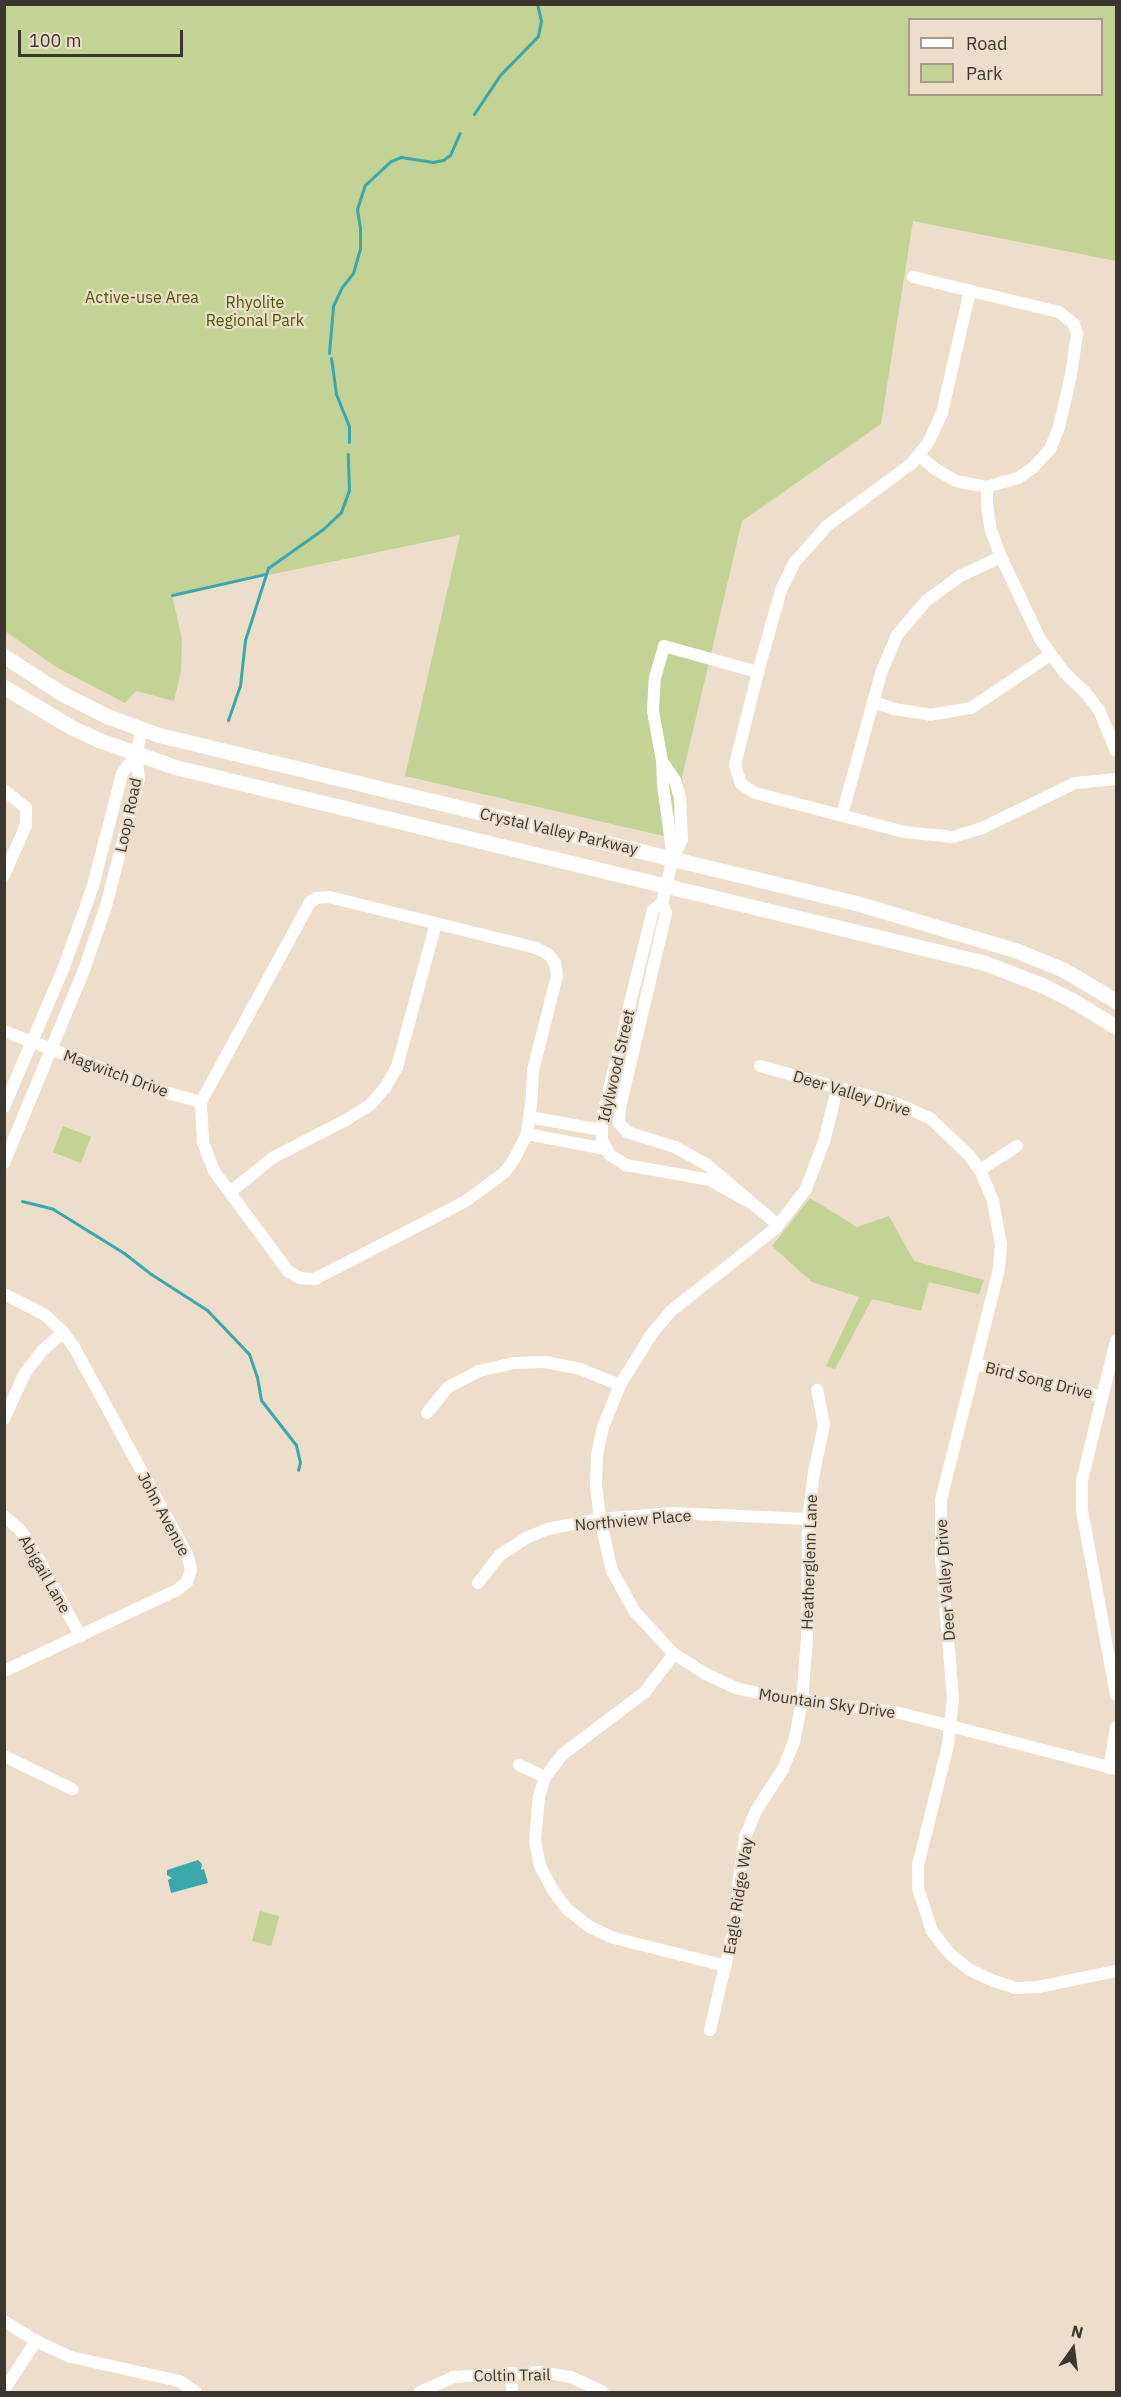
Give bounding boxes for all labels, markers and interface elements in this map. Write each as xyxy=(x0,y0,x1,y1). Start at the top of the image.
scale bar xyxy=(21,18,186,56)
legend xyxy=(908,18,1103,96)
text: 100 m xyxy=(29,29,81,52)
text: Road xyxy=(966,32,1007,55)
text: Park xyxy=(966,62,1002,85)
park label: Active-use Area xyxy=(85,287,199,307)
park label: Rhyolite Regional Park xyxy=(206,292,304,330)
street label: Loop Road xyxy=(111,776,145,854)
street label: Crystal Valley Parkway xyxy=(478,803,640,859)
street label: Idylwood Street xyxy=(594,1008,638,1124)
street label: Magwitch Drive xyxy=(61,1045,171,1101)
street label: Deer Valley Drive xyxy=(791,1066,913,1120)
street label: Bird Song Drive xyxy=(983,1357,1095,1403)
street label: John Avenue xyxy=(134,1469,194,1559)
street label: Heatherglenn Lane xyxy=(797,1494,821,1630)
street label: Northview Place xyxy=(574,1505,692,1535)
street label: Deer Valley Drive xyxy=(931,1518,959,1642)
street label: Abigail Lane xyxy=(15,1532,75,1616)
street label: Mountain Sky Drive xyxy=(757,1684,897,1722)
street label: Eagle Ridge Way xyxy=(719,1836,757,1956)
north arrow xyxy=(1043,2319,1103,2379)
text: N xyxy=(1069,2320,1085,2343)
street label: Coltin Trail xyxy=(473,2365,551,2385)

